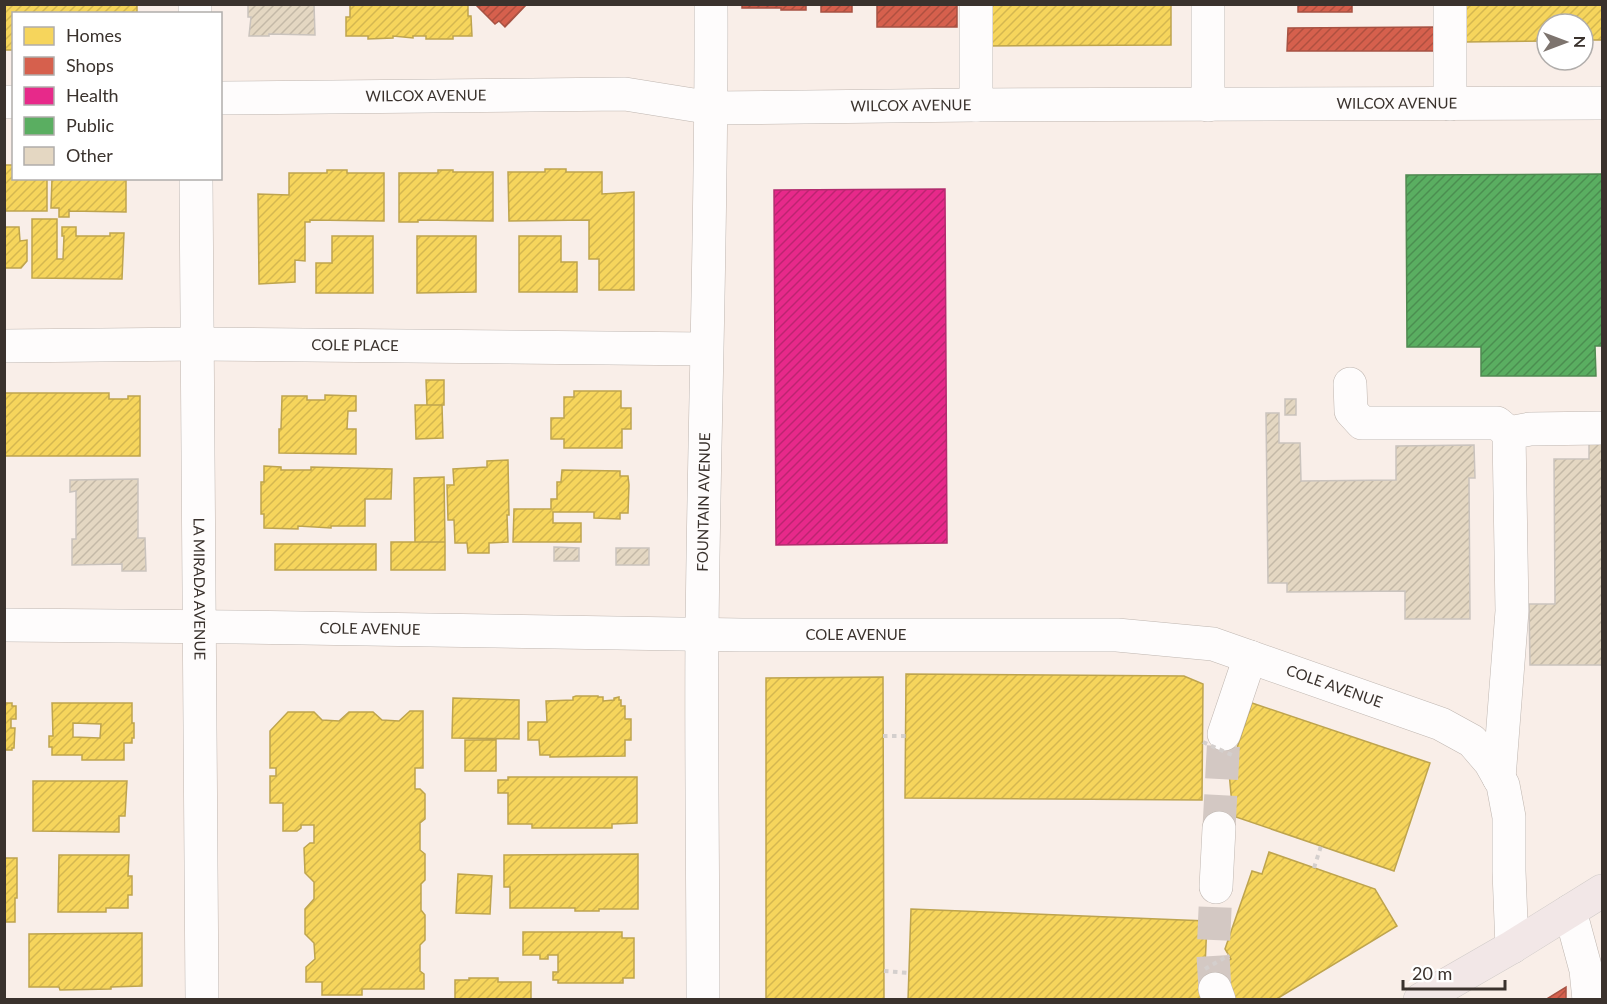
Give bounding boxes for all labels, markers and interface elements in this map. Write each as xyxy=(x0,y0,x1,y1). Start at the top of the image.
legend xyxy=(12,12,222,180)
north arrow xyxy=(1535,12,1595,72)
text: Homes xyxy=(66,24,122,46)
text: N xyxy=(1571,36,1590,48)
text: Shops xyxy=(66,54,114,76)
text: Health xyxy=(66,84,119,106)
street label: WILCOX AVENUE xyxy=(365,85,486,105)
street label: WILCOX AVENUE xyxy=(1336,93,1457,112)
street label: WILCOX AVENUE xyxy=(850,95,971,114)
text: Public xyxy=(66,114,114,136)
text: Other xyxy=(66,144,113,166)
street label: COLE PLACE xyxy=(311,335,399,354)
street label: FOUNTAIN AVENUE xyxy=(693,432,713,572)
street label: LA MIRADA AVENUE xyxy=(190,518,210,660)
street label: COLE AVENUE xyxy=(319,618,421,638)
street label: COLE AVENUE xyxy=(805,625,906,643)
street label: COLE AVENUE xyxy=(1284,660,1385,711)
scale bar xyxy=(1403,953,1505,991)
text: 20 m xyxy=(1412,962,1452,984)

